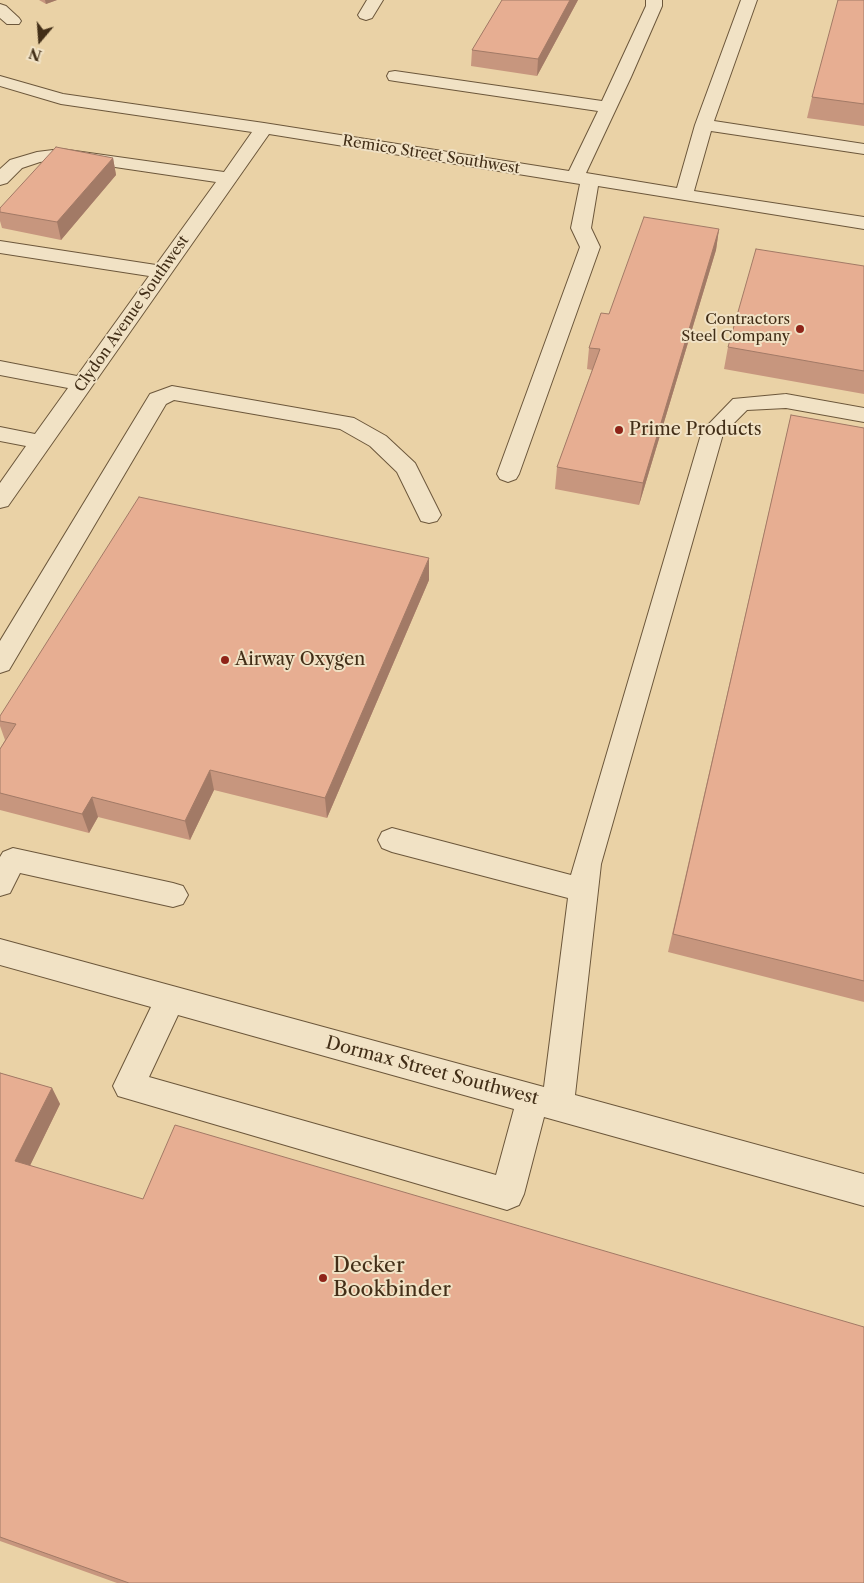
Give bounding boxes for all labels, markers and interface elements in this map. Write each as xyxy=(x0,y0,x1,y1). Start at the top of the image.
north arrow xyxy=(15,15,65,65)
text: N xyxy=(27,44,44,65)
street label: Remico Street Southwest xyxy=(341,132,521,178)
street label: Clydon Avenue Southwest xyxy=(71,232,193,396)
place label: Contractors Steel Company xyxy=(681,311,790,346)
marker: Contractors Steel Company xyxy=(794,323,806,335)
place label: Prime Products xyxy=(629,419,762,441)
marker: Prime Products xyxy=(613,424,625,436)
place label: Airway Oxygen xyxy=(235,649,365,671)
marker: Airway Oxygen xyxy=(219,654,231,666)
street label: Dormax Street Southwest xyxy=(323,1032,541,1110)
place label: Decker Bookbinder xyxy=(333,1253,451,1303)
marker: Decker Bookbinder xyxy=(317,1272,329,1284)

